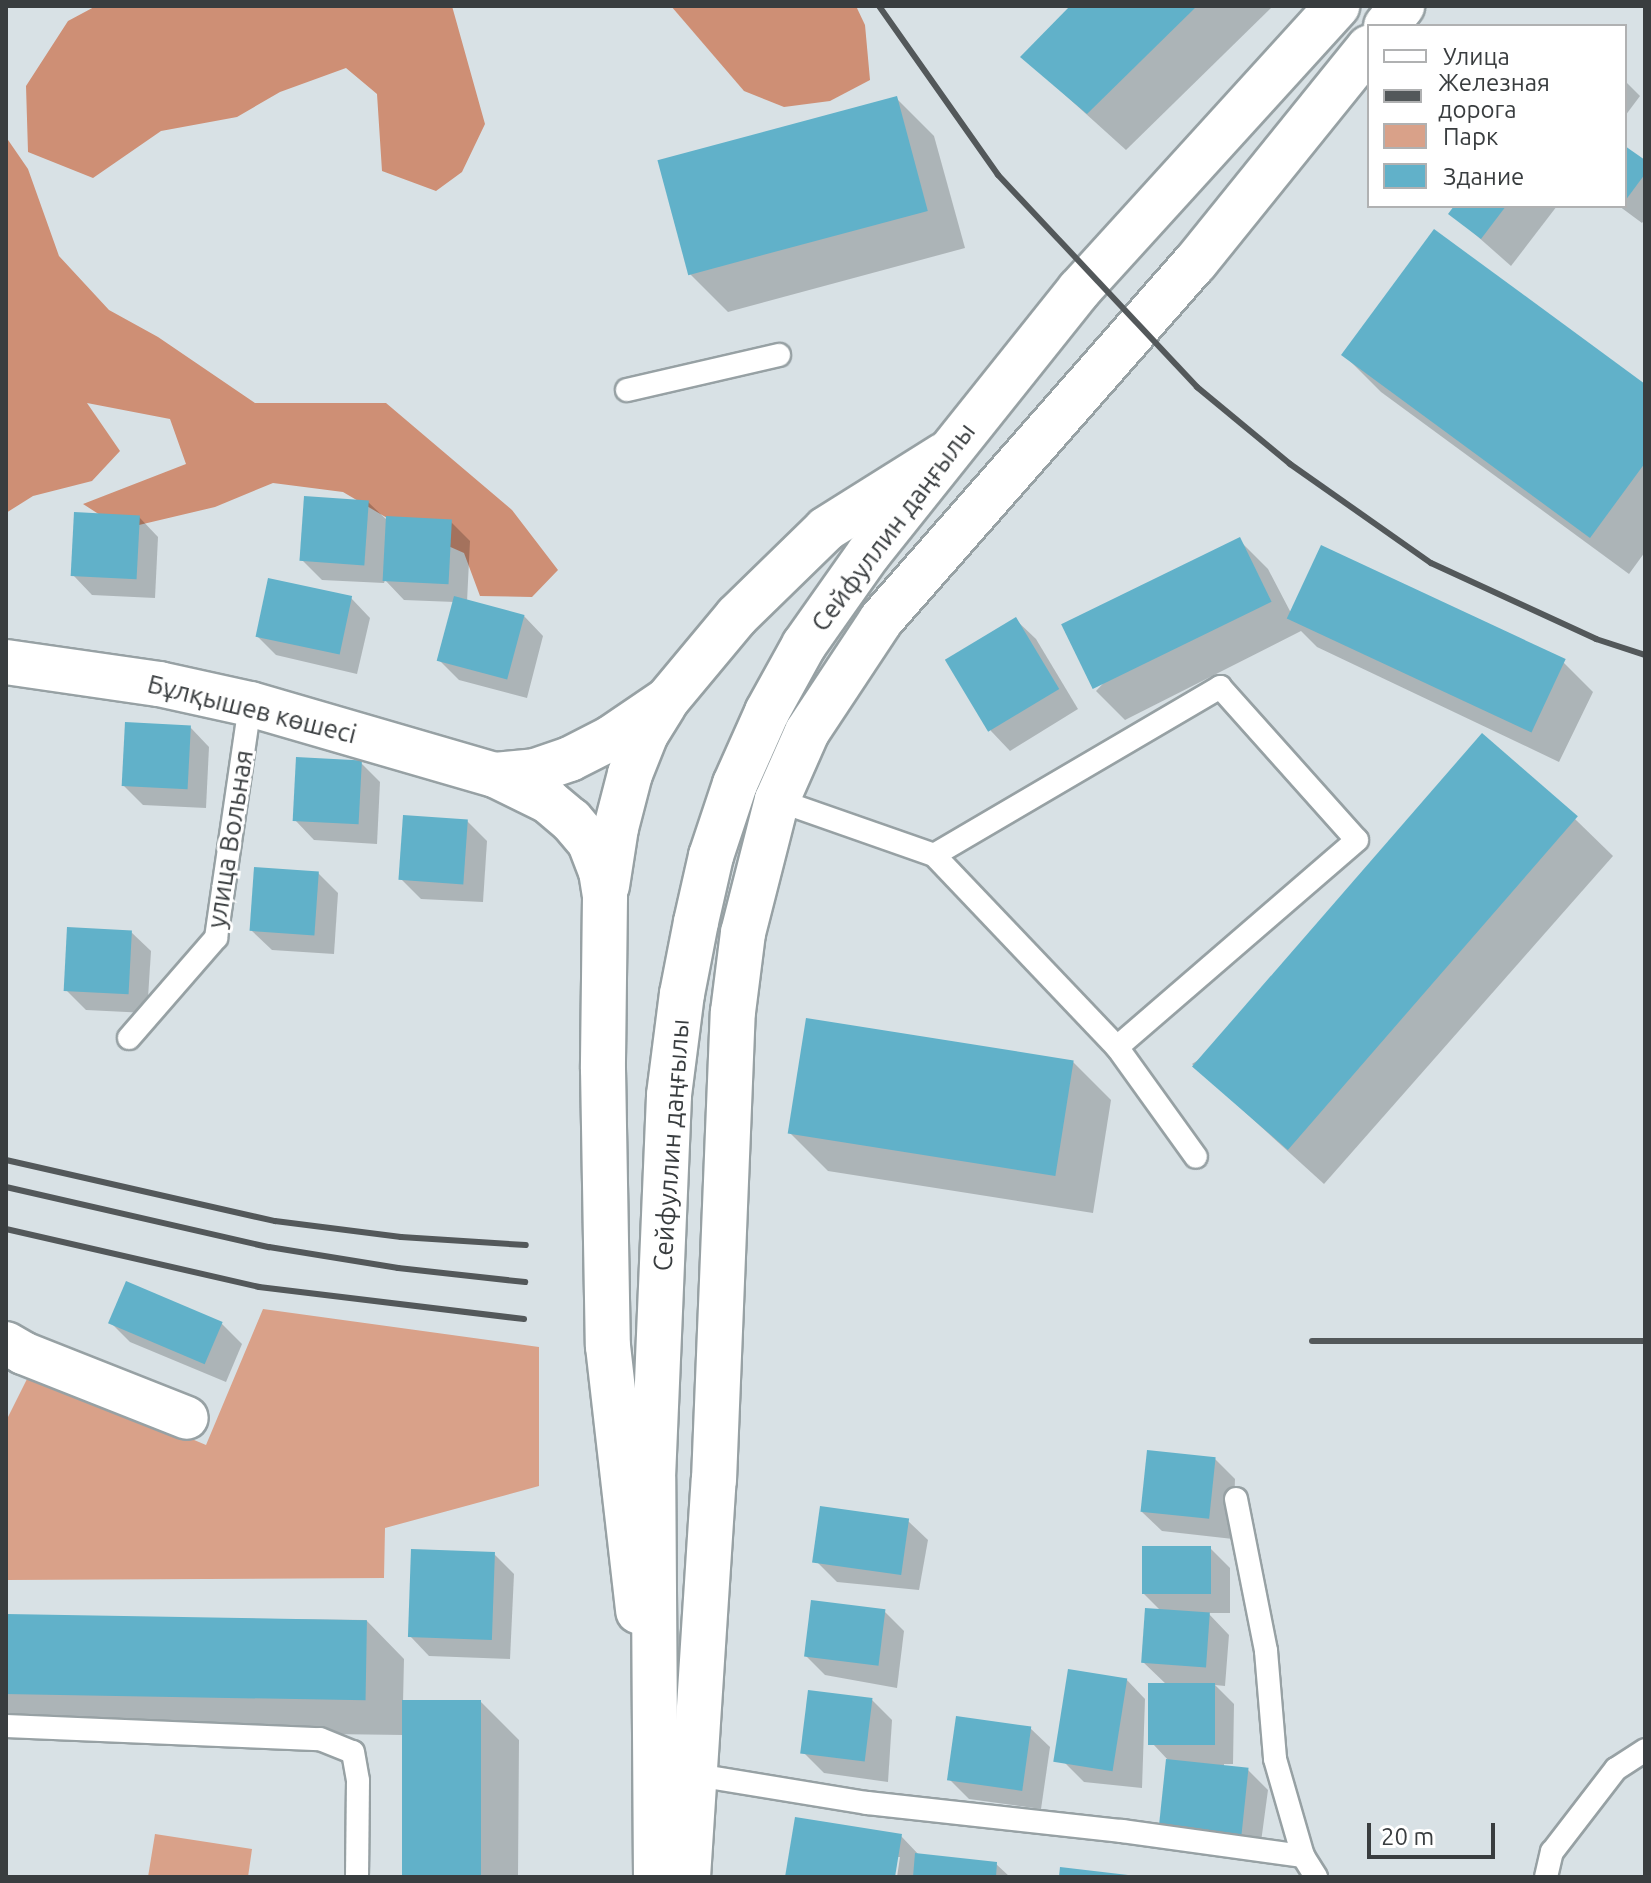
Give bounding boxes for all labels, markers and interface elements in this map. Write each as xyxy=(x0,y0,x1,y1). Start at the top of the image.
legend xyxy=(1367,24,1627,208)
text: Улица xyxy=(1443,43,1510,70)
text: Железная дорога xyxy=(1438,69,1550,123)
text: Парк xyxy=(1443,123,1498,150)
text: Здание xyxy=(1443,163,1524,190)
street label: Сейфуллин даңғылы xyxy=(804,417,982,637)
street label: Бұлқышев көшесі xyxy=(144,668,360,750)
street label: улица Вольная xyxy=(201,748,259,930)
street label: Сейфуллин даңғылы xyxy=(647,1018,695,1272)
scale bar xyxy=(1371,1807,1499,1857)
text: 20 m xyxy=(1381,1823,1434,1850)

